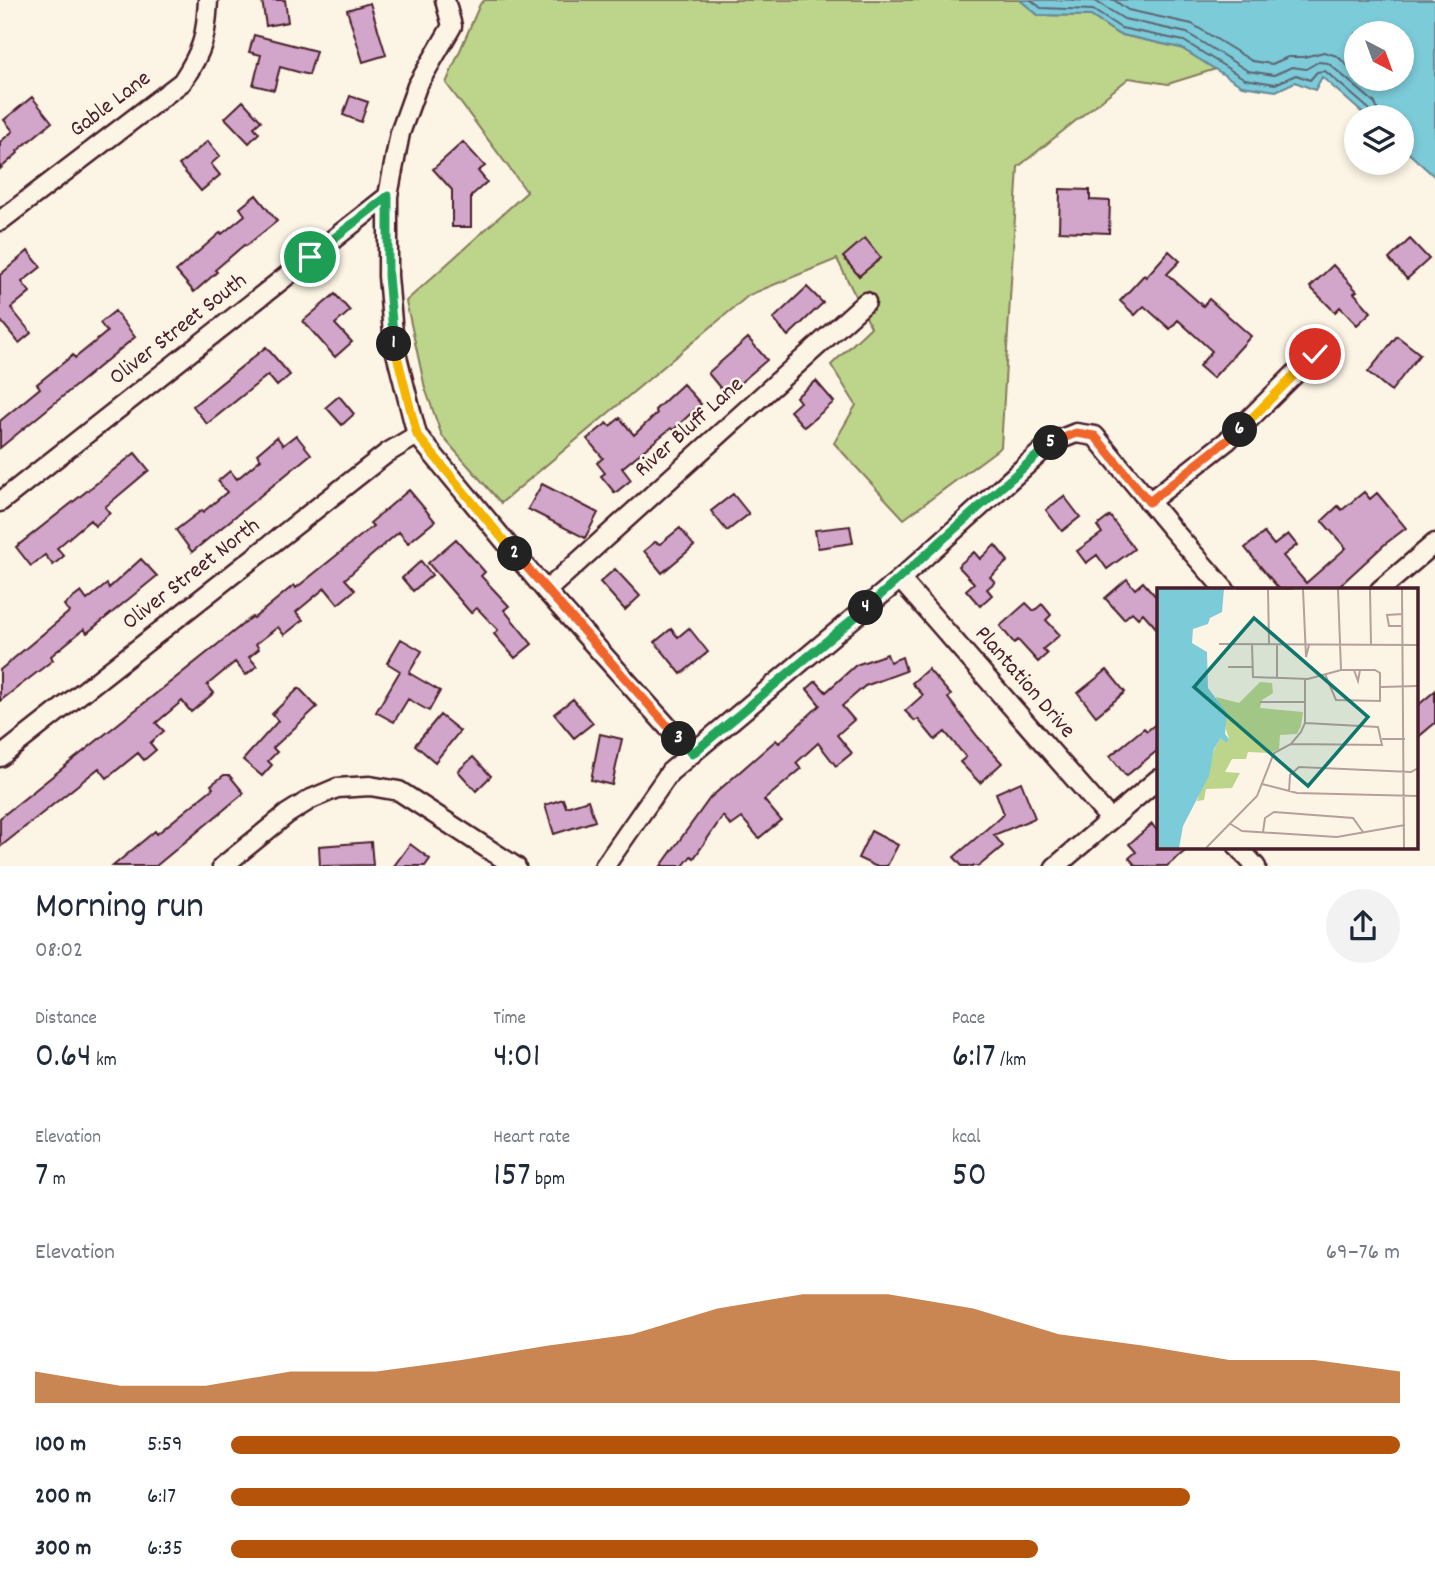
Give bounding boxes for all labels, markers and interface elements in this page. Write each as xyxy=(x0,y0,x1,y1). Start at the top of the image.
north arrow xyxy=(1344,21,1414,91)
map controls xyxy=(1344,21,1414,175)
street label: Gable Lane xyxy=(63,63,159,147)
button: layers xyxy=(1344,105,1414,175)
pin xyxy=(280,227,340,287)
icon: arrive xyxy=(291,238,329,276)
street label: Oliver Street South xyxy=(103,266,255,394)
pin xyxy=(1285,324,1345,384)
pin: 1 xyxy=(376,326,412,362)
text: 1 xyxy=(391,330,396,357)
icon: check xyxy=(1296,335,1334,373)
street label: River Bluff Lane xyxy=(628,370,752,486)
pin: 6 xyxy=(1222,412,1258,448)
text: 6 xyxy=(1235,416,1244,443)
pin: 5 xyxy=(1034,426,1068,460)
text: 5 xyxy=(1046,429,1055,456)
street label: Oliver Street North xyxy=(116,511,268,639)
pin: 2 xyxy=(498,536,532,572)
text: 2 xyxy=(510,540,519,567)
inset map xyxy=(1157,588,1418,849)
pin: 4 xyxy=(848,590,884,626)
text: 4 xyxy=(862,594,869,621)
street label: Plantation Drive xyxy=(966,619,1082,747)
pin: 3 xyxy=(662,722,696,756)
text: 3 xyxy=(674,725,683,752)
text: Morning run xyxy=(35,881,204,936)
button: share xyxy=(1326,889,1400,963)
text: 08:02 xyxy=(35,935,83,968)
text: Distance xyxy=(35,1006,97,1033)
text: Time xyxy=(493,1006,526,1033)
text: Pace xyxy=(952,1006,985,1033)
text: 0.64 xyxy=(35,1033,92,1083)
text: 4:01 xyxy=(493,1033,540,1083)
text: 6:17 xyxy=(952,1033,996,1083)
text: km xyxy=(92,1048,117,1075)
text: /km xyxy=(996,1048,1026,1075)
text: Elevation xyxy=(35,1125,101,1152)
text: Heart rate xyxy=(493,1125,570,1152)
text: kcal xyxy=(952,1125,981,1152)
text: 7 xyxy=(35,1152,48,1202)
text: 157 xyxy=(493,1152,531,1202)
text: 50 xyxy=(952,1152,987,1202)
text: m xyxy=(48,1167,66,1194)
text: bpm xyxy=(531,1167,565,1194)
text: Elevation xyxy=(35,1237,115,1270)
text: 69–76 m xyxy=(1326,1237,1400,1270)
text: 100 m xyxy=(35,1429,86,1462)
text: 5:59 xyxy=(147,1429,183,1462)
text: 200 m xyxy=(35,1481,91,1514)
text: 6:17 xyxy=(147,1481,176,1514)
text: 300 m xyxy=(35,1533,91,1566)
text: 6:35 xyxy=(147,1533,183,1566)

